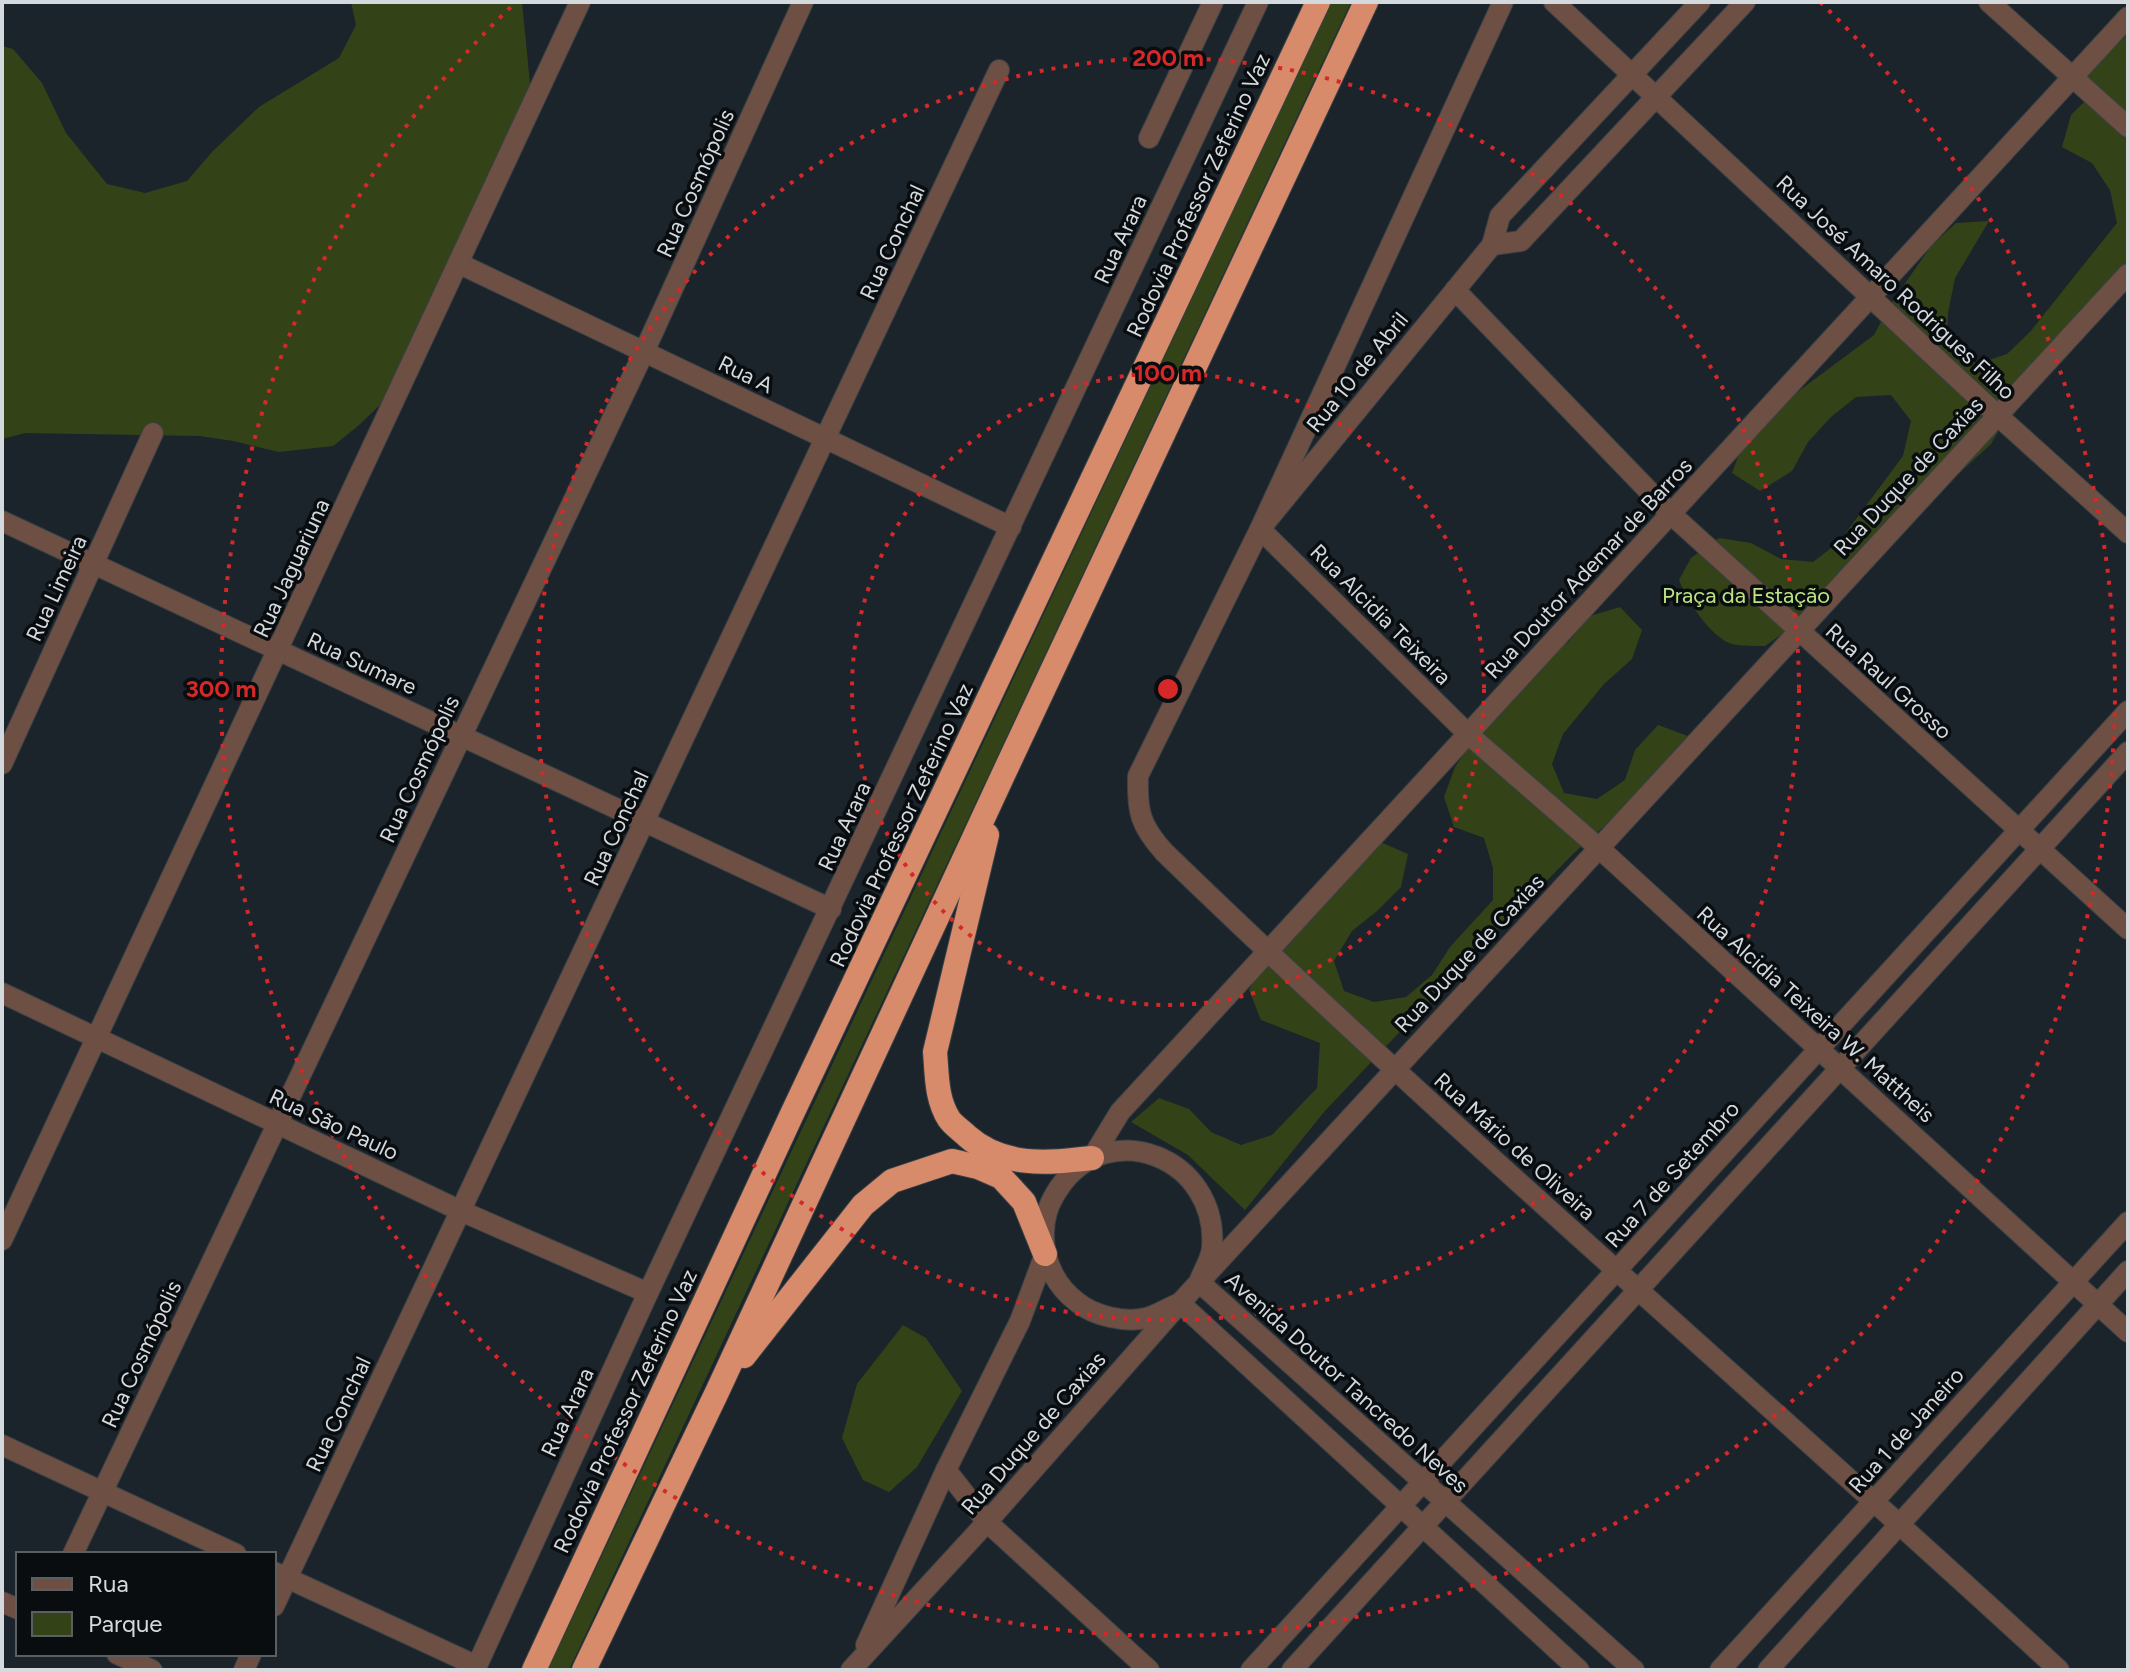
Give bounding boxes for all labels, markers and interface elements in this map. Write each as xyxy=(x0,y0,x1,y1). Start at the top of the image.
text: 200 m xyxy=(1132,43,1204,72)
street label: Rodovia Professor Zeferino Vaz xyxy=(1121,49,1276,341)
street label: Rua Cosmópolis xyxy=(651,105,740,261)
street label: Rua José Amaro Rodrigues Filho xyxy=(1771,169,2021,405)
street label: Rua Conchal xyxy=(854,180,931,304)
street label: Rua Arara xyxy=(1088,190,1153,288)
street label: Rua 10 de Abril xyxy=(1301,307,1414,438)
street label: Rua A xyxy=(714,350,778,399)
text: 100 m xyxy=(1134,358,1202,387)
street label: Rua Duque de Caxias xyxy=(1828,391,1989,561)
street label: Rua Doutor Ademar de Barros xyxy=(1479,452,1698,684)
street label: Rua Jaguariuna xyxy=(248,495,335,642)
street label: Rua Limeira xyxy=(20,531,93,645)
street label: Rua Alcidia Teixeira xyxy=(1305,538,1457,690)
park label: Praça da Estação xyxy=(1662,582,1830,609)
street label: Rua Raul Grosso xyxy=(1820,618,1957,745)
street label: Rua Sumare xyxy=(303,626,421,701)
text: 300 m xyxy=(185,674,257,703)
centre of rings xyxy=(1154,675,1182,703)
street label: Rodovia Professor Zeferino Vaz xyxy=(824,679,979,971)
street label: Rua Cosmópolis xyxy=(374,691,465,847)
street label: Rua Conchal xyxy=(578,766,655,890)
street label: Rua Arara xyxy=(812,777,877,875)
street label: Rua Duque de Caxias xyxy=(1389,868,1550,1038)
street label: Rua Alcidia Teixeira W. Mattheis xyxy=(1691,900,1940,1128)
street label: Rua Mário de Oliveira xyxy=(1429,1067,1601,1226)
street label: Rua São Paulo xyxy=(265,1083,403,1166)
street label: Rua 7 de Setembro xyxy=(1599,1095,1745,1253)
street label: Rodovia Professor Zeferino Vaz xyxy=(548,1265,703,1557)
street label: Avenida Doutor Tancredo Neves xyxy=(1220,1266,1474,1499)
street label: Rua Cosmópolis xyxy=(96,1276,187,1432)
street label: Rua Duque de Caxias xyxy=(955,1346,1111,1520)
street label: Rua Conchal xyxy=(300,1352,377,1476)
street label: Rua 1 de Janeiro xyxy=(1843,1362,1970,1499)
street label: Rua Arara xyxy=(535,1363,600,1461)
legend xyxy=(16,1552,276,1656)
text: Rua xyxy=(88,1569,129,1598)
text: Parque xyxy=(88,1609,162,1638)

